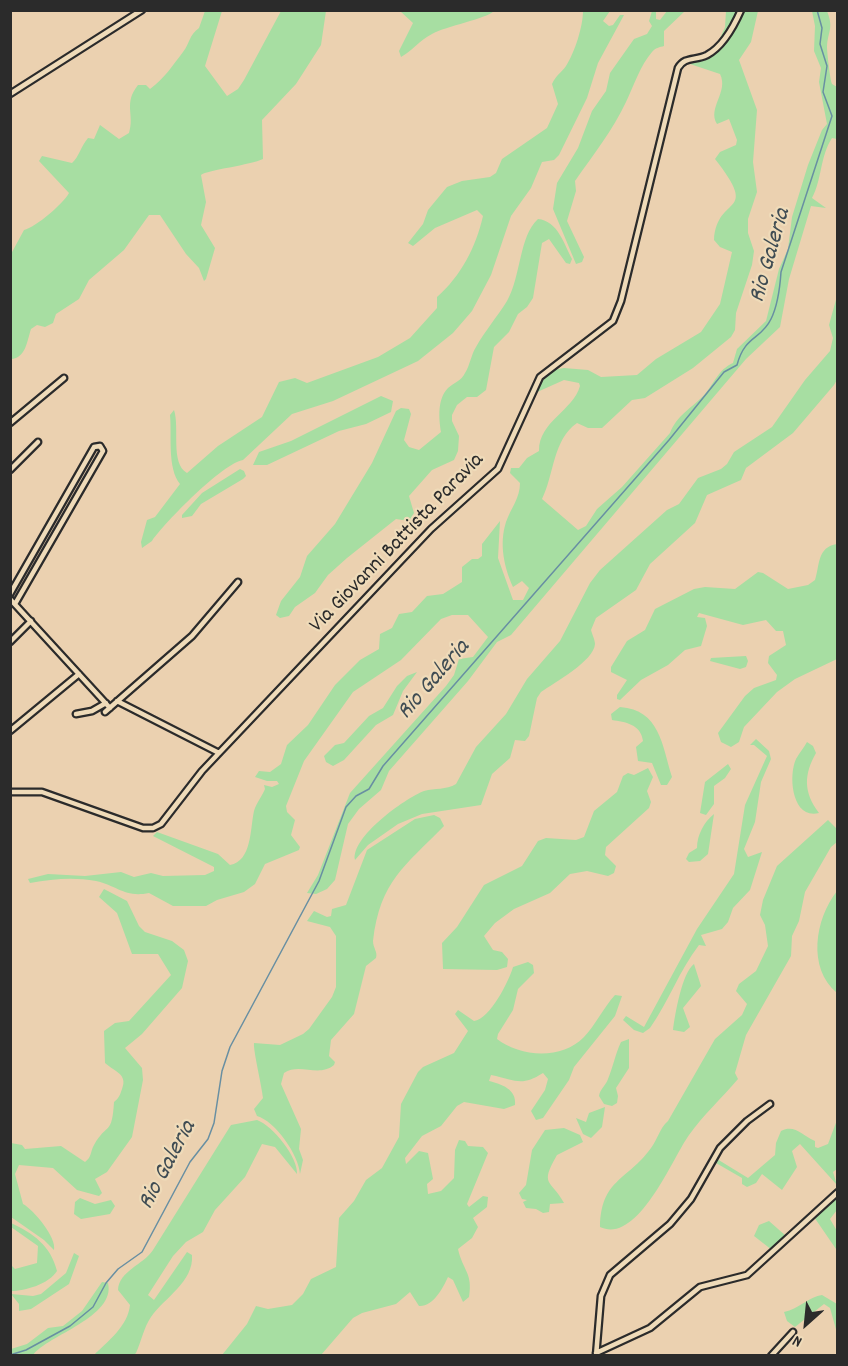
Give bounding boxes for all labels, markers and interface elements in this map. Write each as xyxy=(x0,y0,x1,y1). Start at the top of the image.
water label: Rio Galeria xyxy=(745,206,799,306)
street label: Via Giovanni Battista Paravia xyxy=(305,449,491,639)
water label: Rio Galeria xyxy=(392,635,478,727)
water label: Rio Galeria xyxy=(134,1117,204,1215)
north arrow xyxy=(776,1294,836,1354)
text: N xyxy=(789,1328,806,1353)

